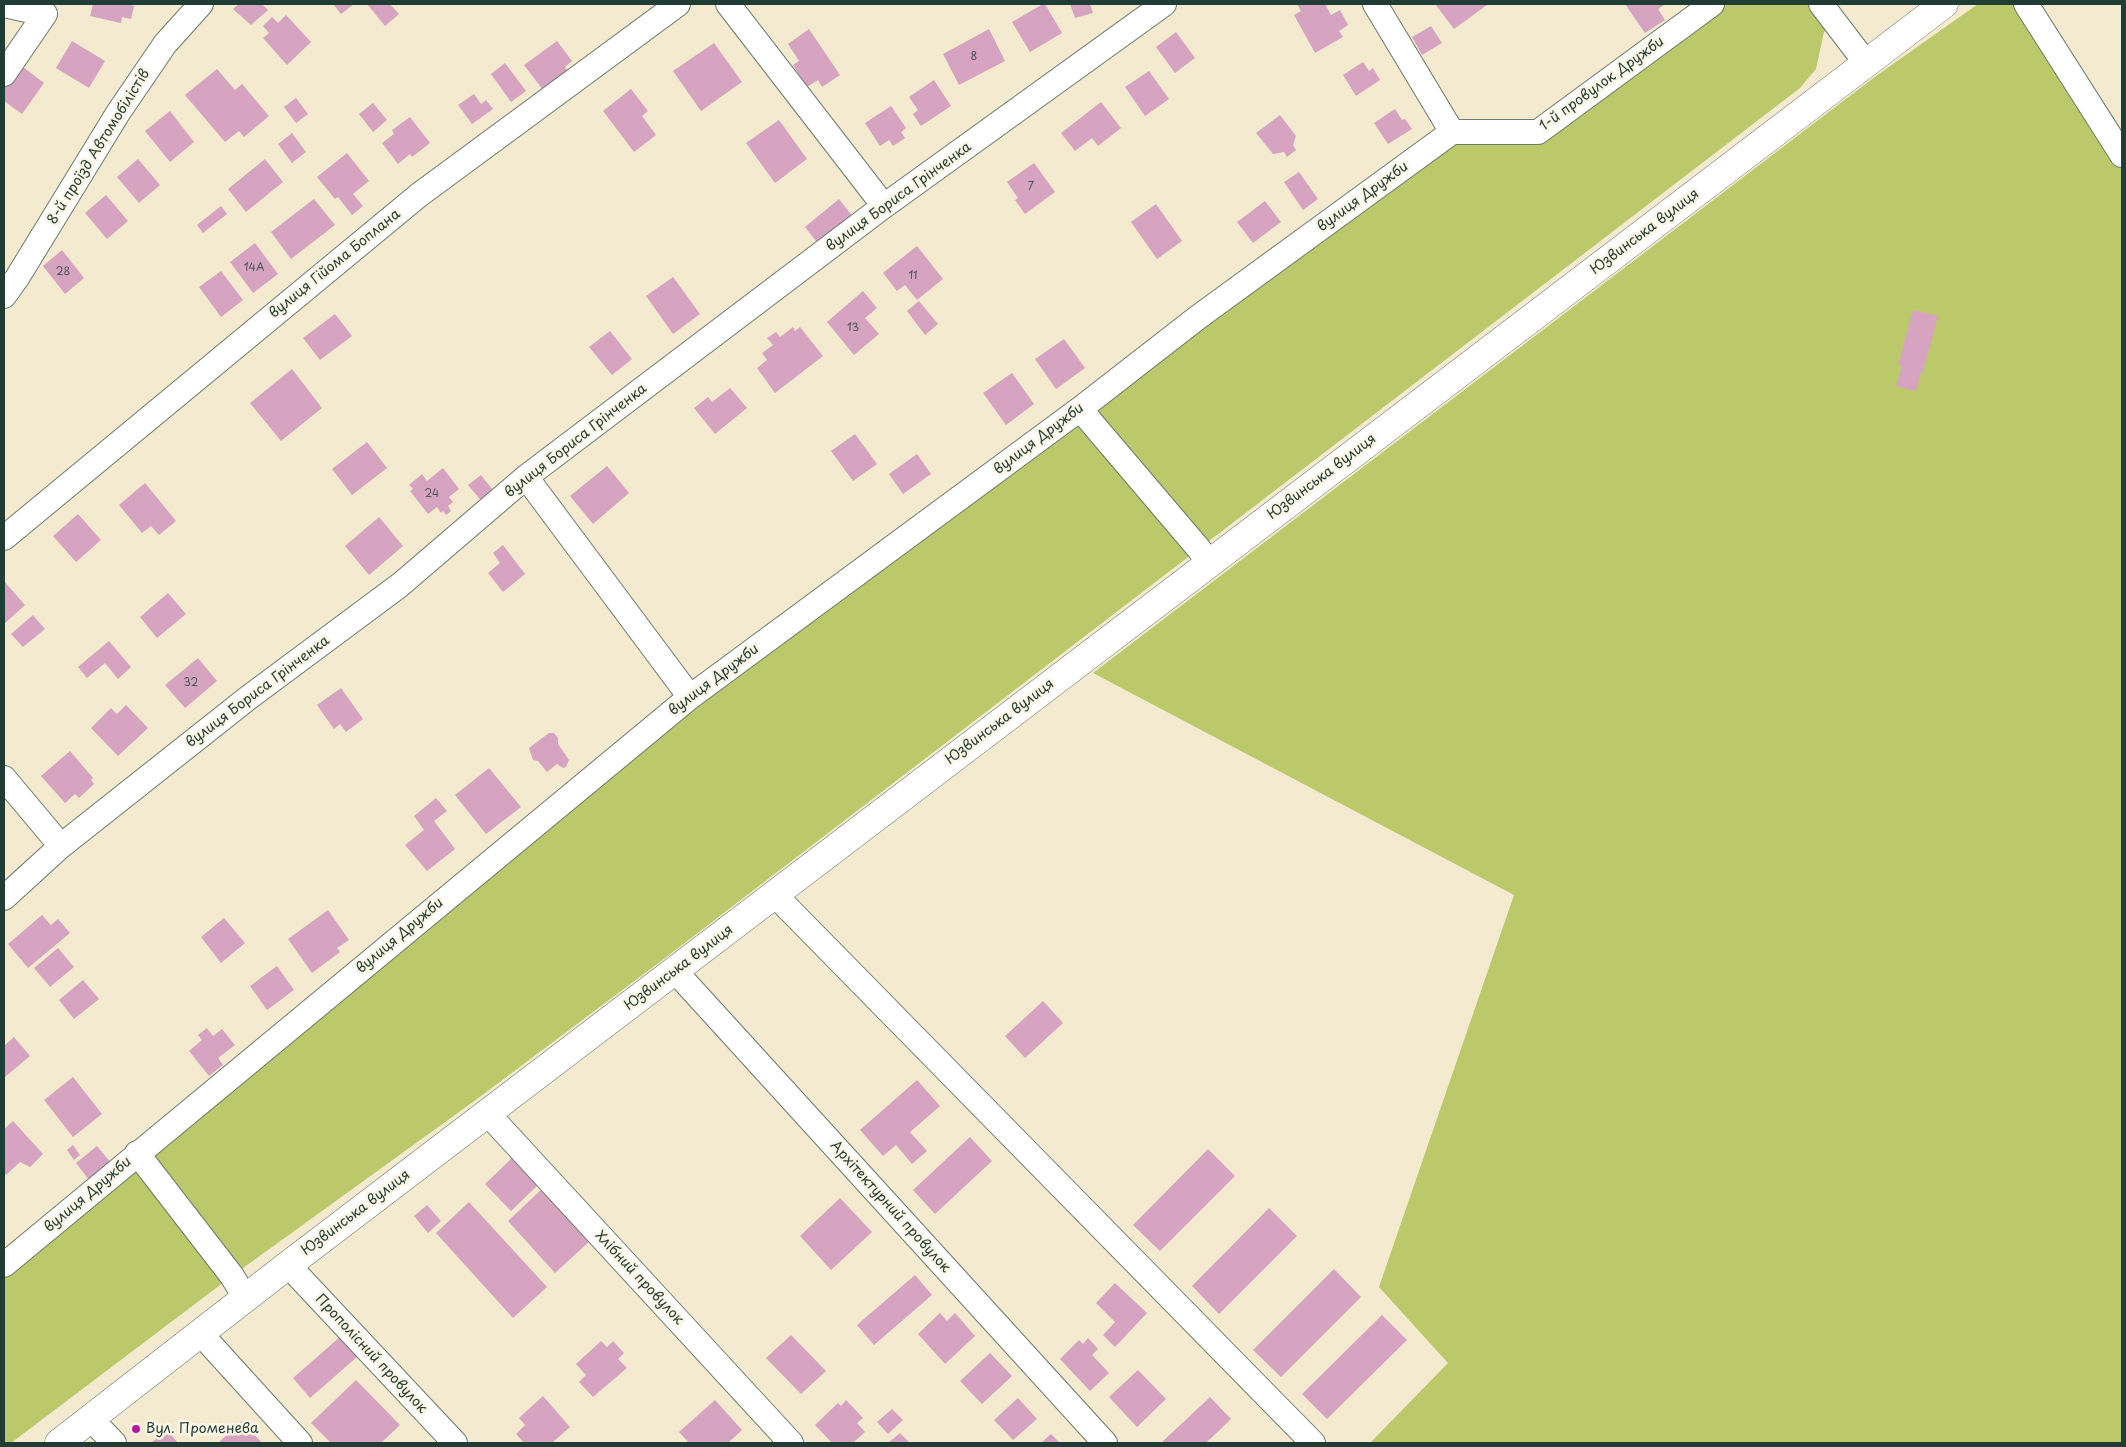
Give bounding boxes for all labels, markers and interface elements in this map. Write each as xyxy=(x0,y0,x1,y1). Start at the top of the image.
street label: 1-й провулок Дружби xyxy=(1536,33,1668,135)
house number: 8 xyxy=(971,50,977,64)
street label: 8-й проїзд Автомобілістів xyxy=(44,66,154,228)
street label: вулиця Бориса Грінченка xyxy=(823,139,975,255)
street label: вулиця Дружби xyxy=(1314,158,1412,236)
house number: 7 xyxy=(1028,180,1034,194)
street label: Юзвинська вулиця xyxy=(1587,186,1703,278)
street label: вулиця Гійома Боплана xyxy=(266,206,404,322)
house number: 14А xyxy=(244,261,264,275)
house number: 28 xyxy=(56,265,70,279)
house number: 11 xyxy=(908,269,918,283)
house number: 13 xyxy=(847,321,859,335)
street label: вулиця Бориса Грінченка xyxy=(502,380,650,502)
street label: вулиця Дружби xyxy=(991,400,1087,478)
street label: Юзвинська вулиця xyxy=(1264,431,1380,523)
house number: 24 xyxy=(425,487,439,501)
street label: вулиця Бориса Грінченка xyxy=(183,633,333,751)
street label: вулиця Дружби xyxy=(666,641,762,719)
house number: 32 xyxy=(184,676,198,690)
street label: Юзвинська вулиця xyxy=(942,676,1058,768)
street label: вулиця Дружби xyxy=(353,895,447,977)
street label: Юзвинська вулиця xyxy=(621,922,737,1014)
street label: Архітектурний провулок xyxy=(826,1138,954,1276)
street label: вулиця Дружби xyxy=(41,1154,135,1236)
street label: Юзвинська вулиця xyxy=(298,1167,414,1259)
street label: Хлібний провулок xyxy=(591,1228,687,1328)
street label: Прополісний провулок xyxy=(312,1291,430,1417)
place label: Вул. Променева xyxy=(146,1421,259,1437)
marker: Вул. Променева xyxy=(130,1423,142,1435)

